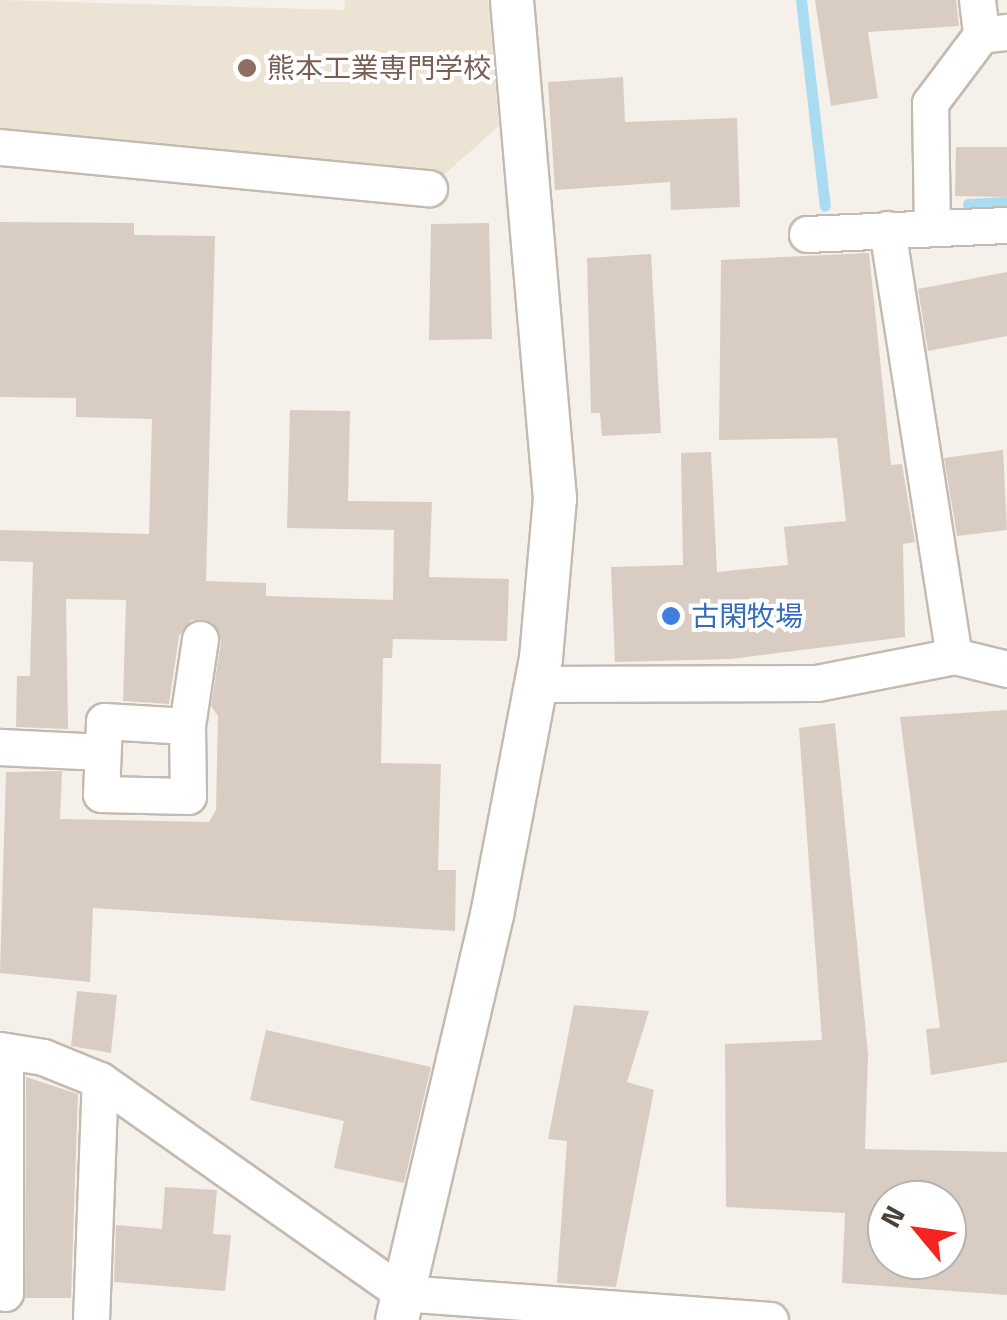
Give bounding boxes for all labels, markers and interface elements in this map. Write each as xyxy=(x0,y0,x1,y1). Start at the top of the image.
place label: 熊本工業専門学校 xyxy=(267,51,491,85)
marker: 熊本工業専門学校 xyxy=(236,57,258,79)
place label: 古閑牧場 xyxy=(691,599,803,633)
marker: 古閑牧場 xyxy=(660,605,682,627)
north arrow xyxy=(867,1180,967,1280)
text: N xyxy=(869,1197,916,1235)

